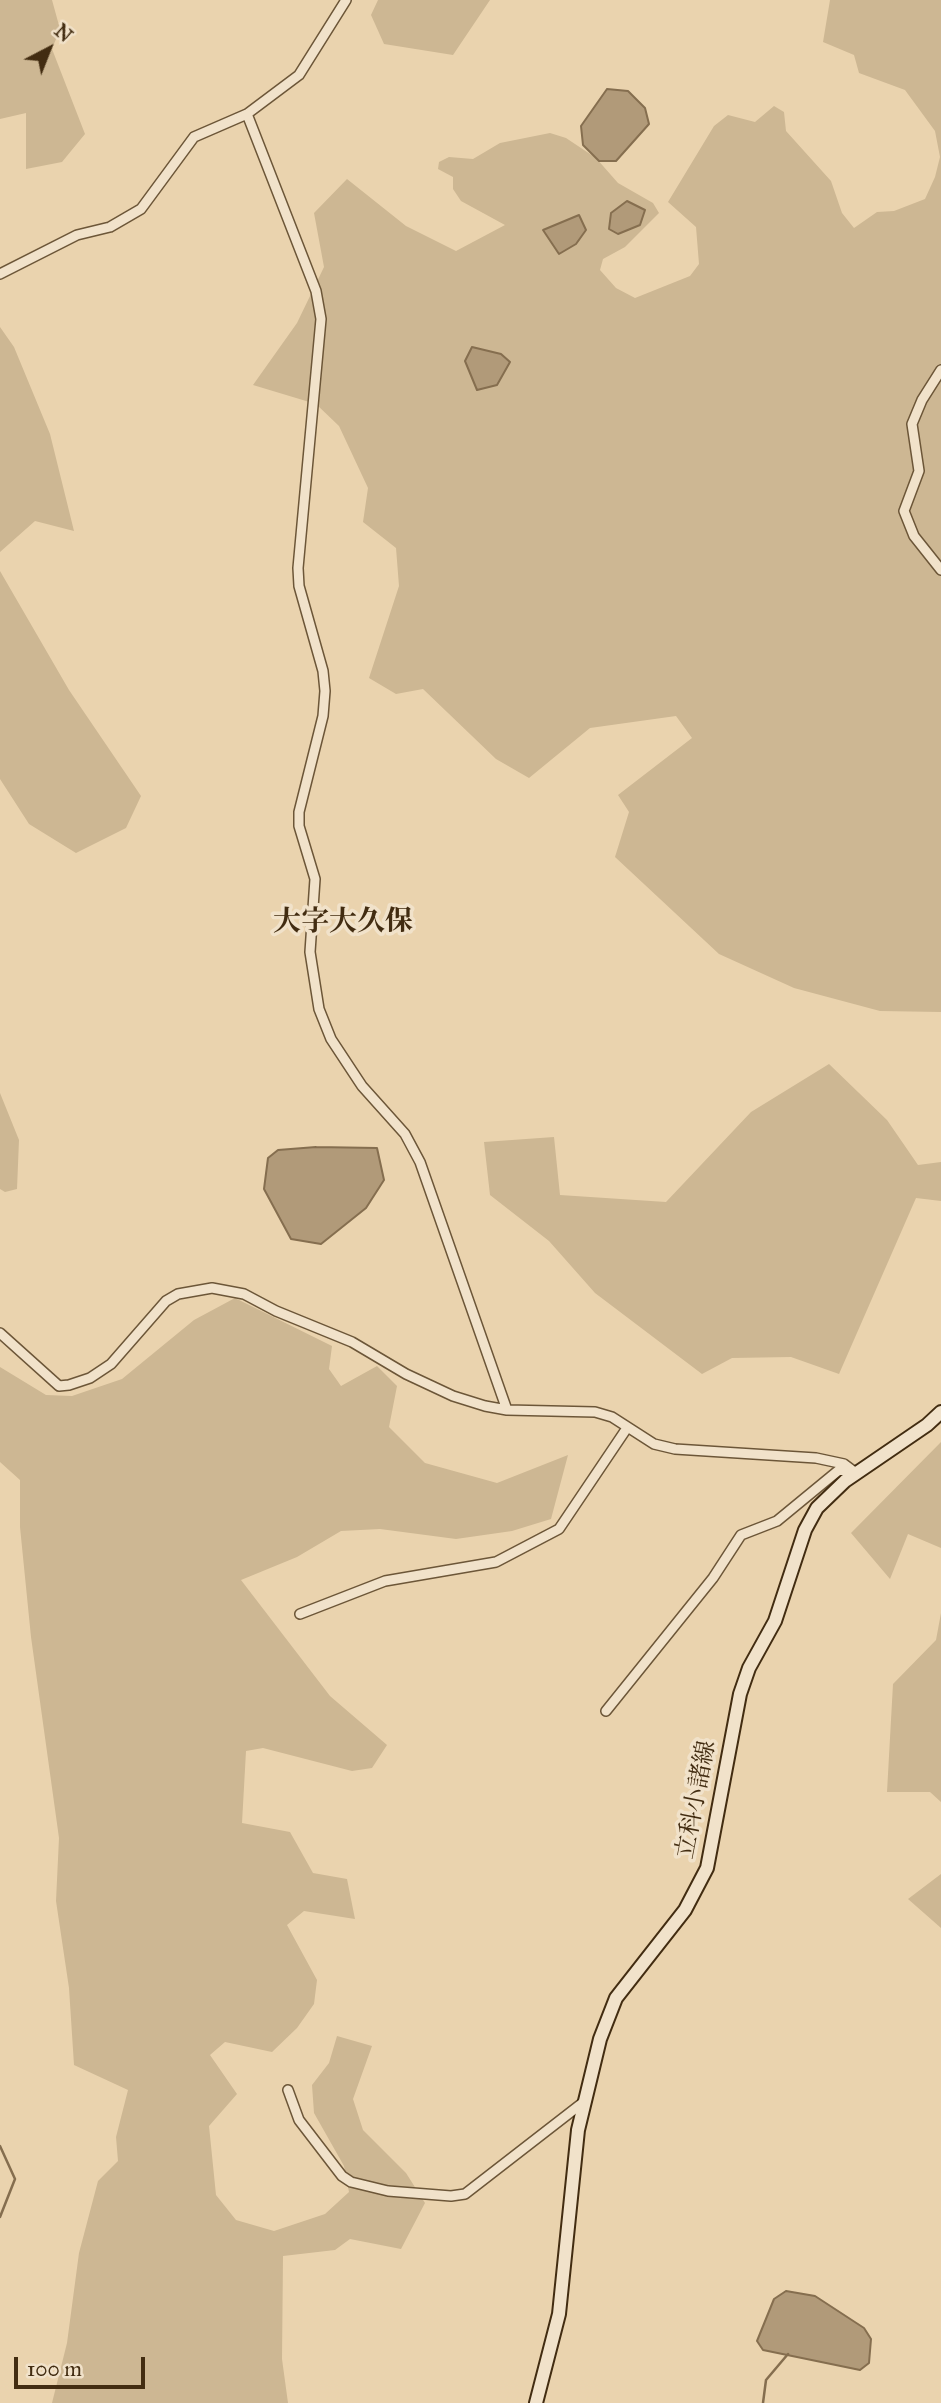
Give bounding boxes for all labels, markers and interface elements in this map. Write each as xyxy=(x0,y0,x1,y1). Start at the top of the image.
north arrow xyxy=(14,14,84,84)
text: N xyxy=(50,19,77,47)
district label: 大字大久保 xyxy=(273,906,413,940)
street label: 立科小諸線 xyxy=(671,1738,723,1862)
scale bar xyxy=(18,2344,149,2388)
text: 100 m xyxy=(27,2356,82,2382)

